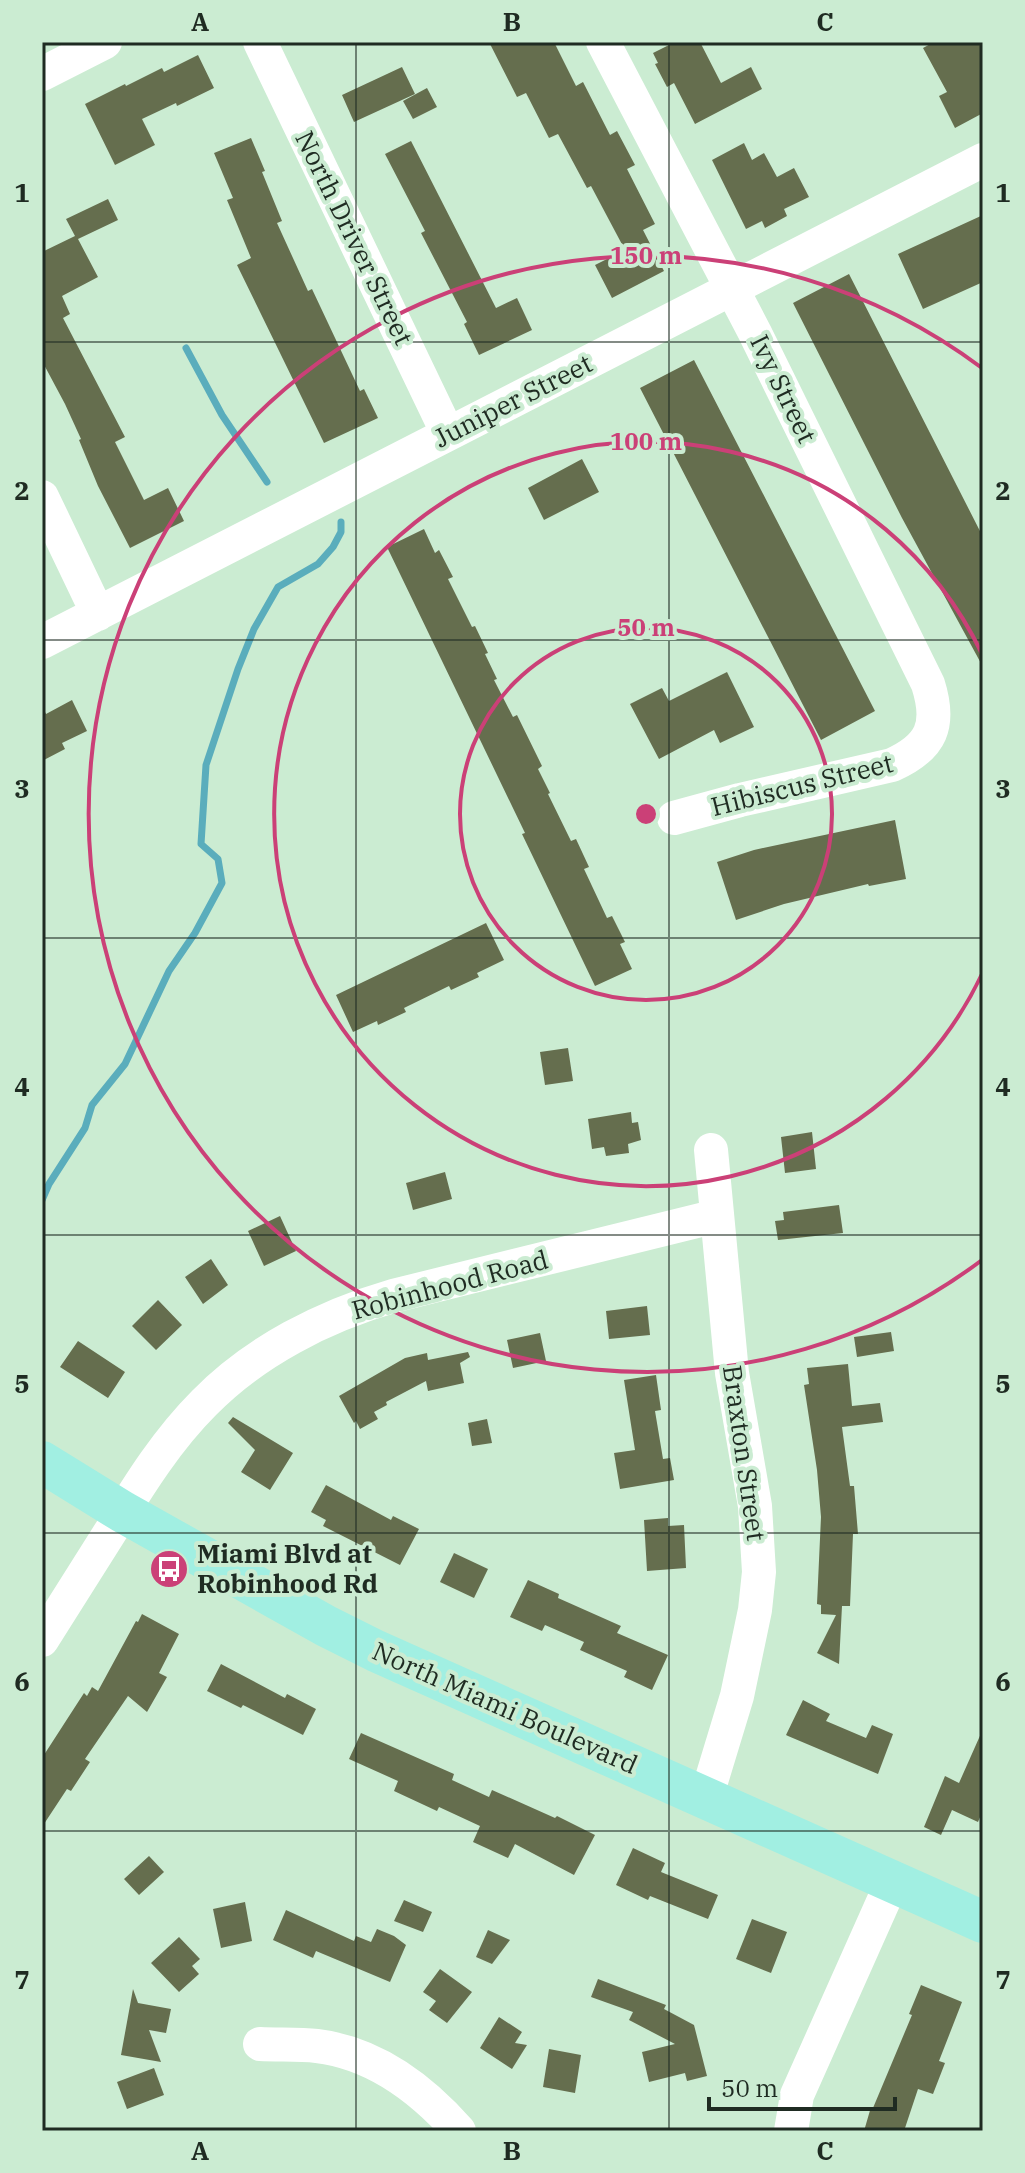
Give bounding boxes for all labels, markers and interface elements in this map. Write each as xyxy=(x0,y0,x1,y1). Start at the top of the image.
text: A xyxy=(191,4,209,38)
text: B xyxy=(503,4,521,38)
text: C xyxy=(816,4,834,38)
street label: North Driver Street xyxy=(288,125,422,350)
text: 1 xyxy=(14,175,30,209)
text: 1 xyxy=(995,175,1011,209)
text: 150 m xyxy=(610,239,682,271)
street label: Ivy Street xyxy=(743,329,825,448)
street label: Juniper Street xyxy=(428,346,598,455)
text: 100 m xyxy=(610,425,682,457)
text: 2 xyxy=(14,473,30,507)
text: 2 xyxy=(995,473,1011,507)
text: 50 m xyxy=(617,611,675,643)
street label: Hibiscus Street xyxy=(707,745,896,823)
text: 3 xyxy=(14,771,30,805)
text: 3 xyxy=(995,771,1011,805)
centre of rings xyxy=(632,800,660,828)
text: 4 xyxy=(14,1069,30,1103)
text: 4 xyxy=(995,1069,1011,1103)
street label: Robinhood Road xyxy=(348,1241,552,1327)
street label: Braxton Street xyxy=(716,1363,774,1543)
text: 5 xyxy=(14,1366,30,1400)
text: 5 xyxy=(995,1366,1011,1400)
place label: Miami Blvd at Robinhood Rd xyxy=(197,1536,378,1600)
bus stop icon: Miami Blvd at Robinhood Rd xyxy=(148,1548,190,1590)
street label: North Miami Boulevard xyxy=(367,1633,643,1781)
text: 6 xyxy=(14,1664,30,1698)
text: 6 xyxy=(995,1664,1011,1698)
text: 7 xyxy=(14,1962,30,1996)
text: 7 xyxy=(995,1962,1011,1996)
scale bar xyxy=(709,2061,895,2111)
text: 50 m xyxy=(721,2072,778,2104)
text: A xyxy=(191,2133,209,2167)
text: B xyxy=(503,2133,521,2167)
text: C xyxy=(816,2133,834,2167)

